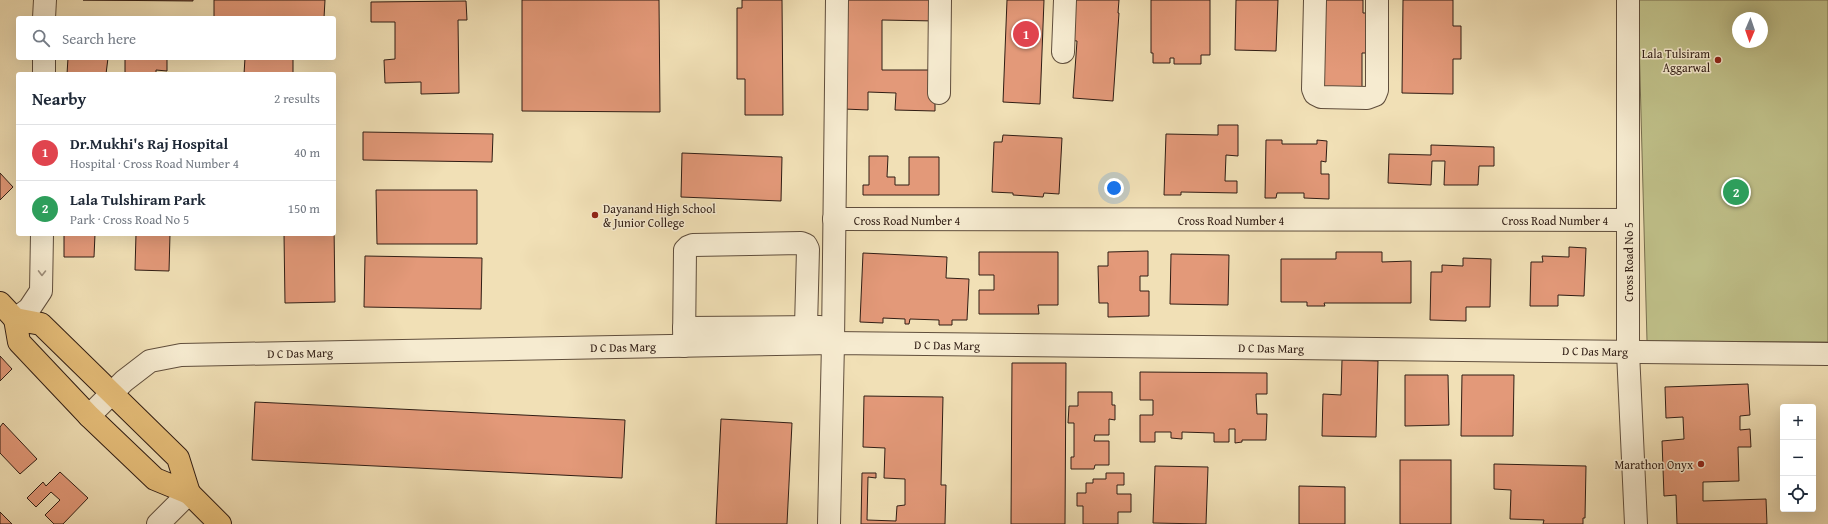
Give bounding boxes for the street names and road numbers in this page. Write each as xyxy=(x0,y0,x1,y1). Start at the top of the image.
street label: Cross Road Number 4 xyxy=(854,212,961,229)
street label: Cross Road Number 4 xyxy=(1178,212,1285,229)
street label: Cross Road Number 4 xyxy=(1502,212,1609,229)
street label: Cross Road No 5 xyxy=(1620,222,1637,302)
street label: D C Das Marg xyxy=(914,336,980,354)
street label: D C Das Marg xyxy=(590,338,656,356)
street label: D C Das Marg xyxy=(1238,339,1304,357)
street label: D C Das Marg xyxy=(1562,342,1628,360)
street label: D C Das Marg xyxy=(267,344,333,362)

